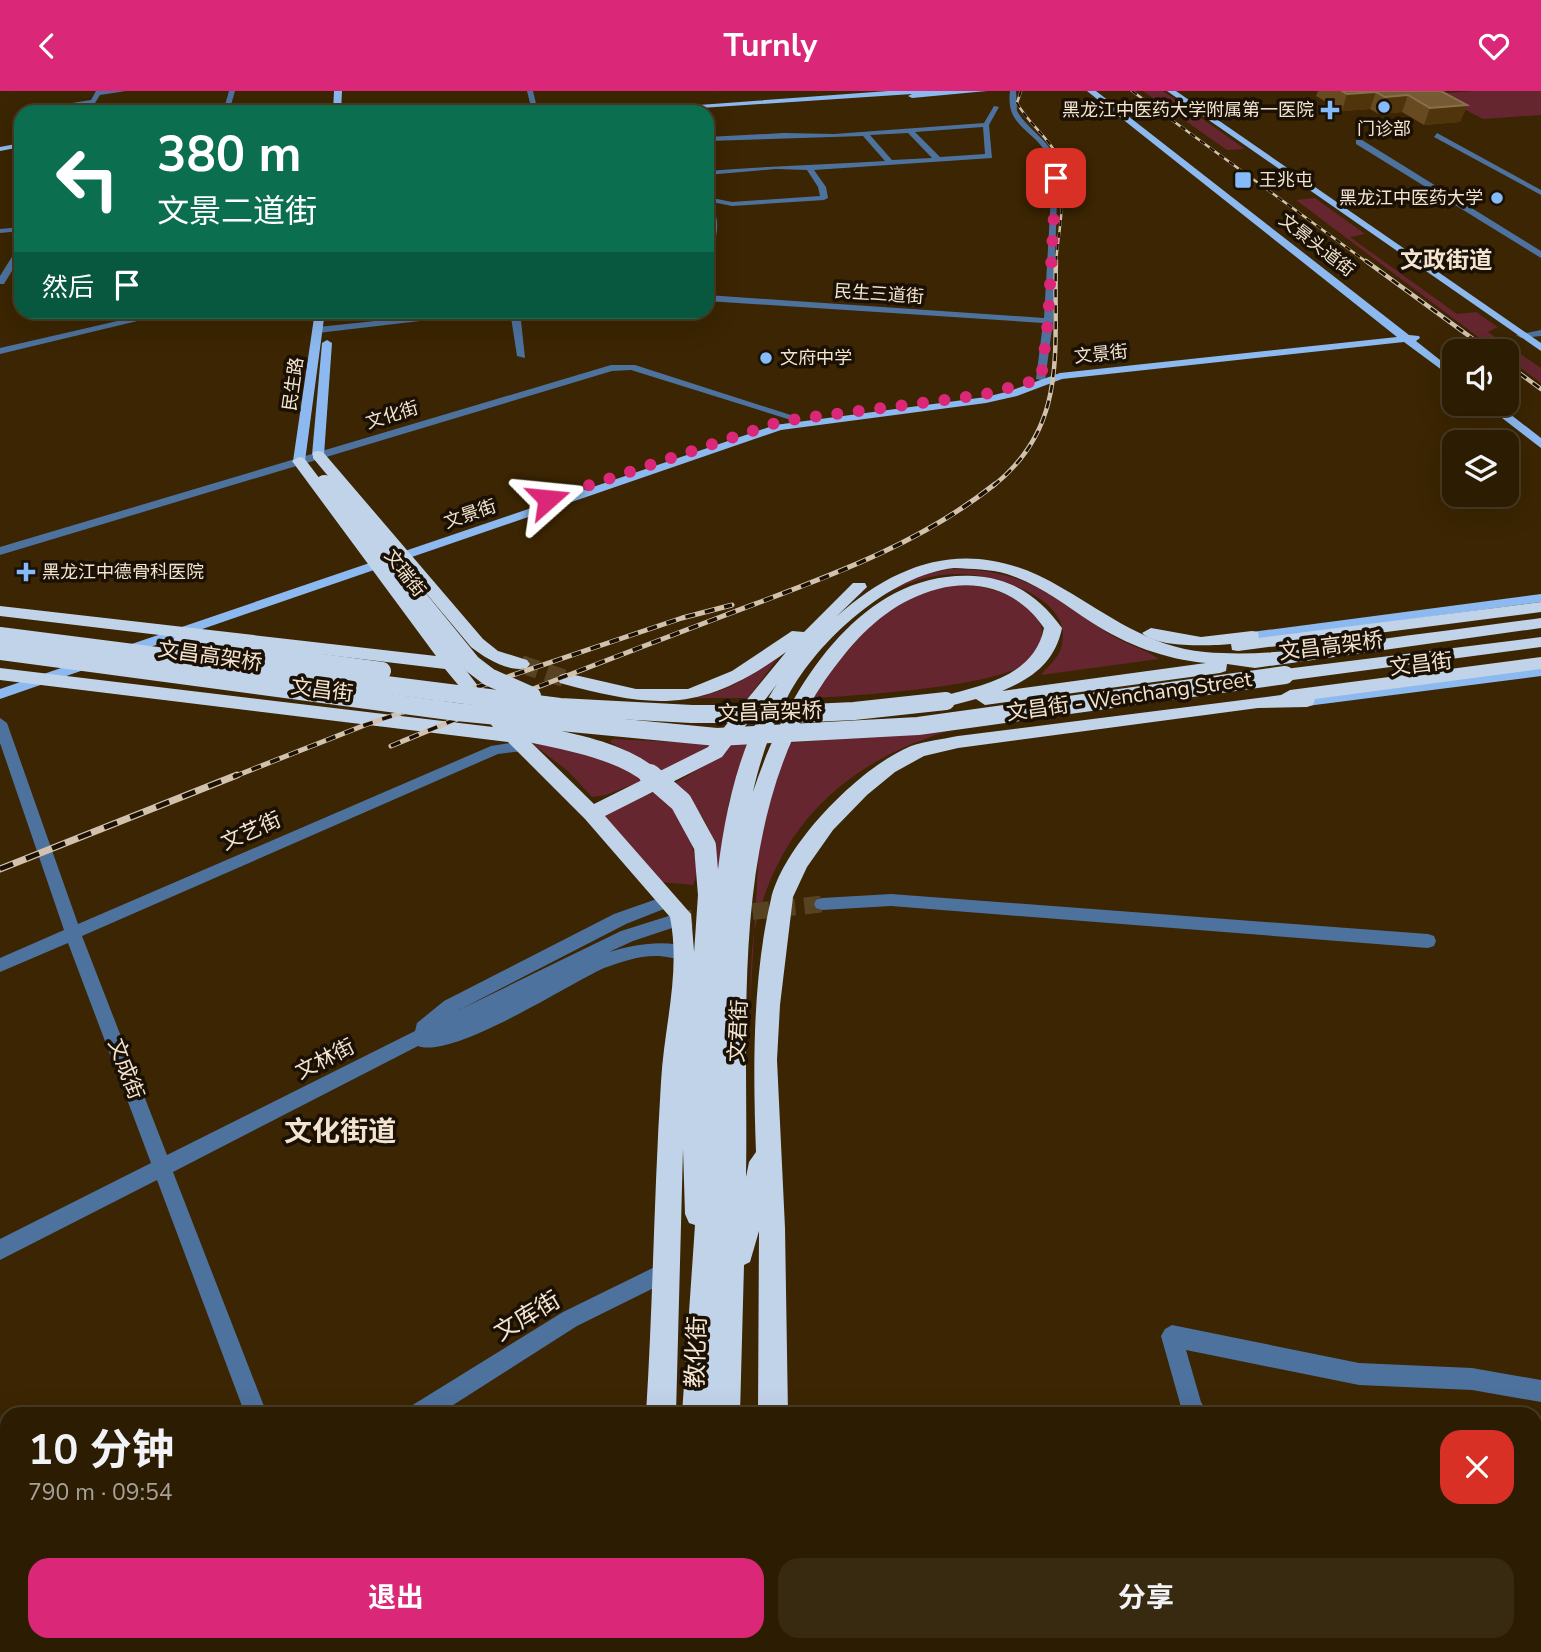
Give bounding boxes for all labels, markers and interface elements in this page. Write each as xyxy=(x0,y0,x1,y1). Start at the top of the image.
text: Turnly xyxy=(724,24,817,67)
icon: back xyxy=(28,27,66,65)
icon: heart xyxy=(1475,27,1513,65)
place label: 黑龙江中医药大学附属第一医院 xyxy=(1062,98,1314,122)
marker: 门诊部 xyxy=(1376,99,1392,115)
marker: 黑龙江中医药大学附属第一医院 xyxy=(1320,100,1340,120)
place label: 门诊部 xyxy=(1357,117,1411,141)
text: 380 m xyxy=(157,121,301,188)
icon: left xyxy=(42,133,133,224)
pin xyxy=(1026,148,1086,208)
icon: arrive xyxy=(1037,159,1075,197)
place label: 王兆屯 xyxy=(1259,168,1313,192)
marker: 王兆屯 xyxy=(1233,170,1253,190)
place label: 黑龙江中医药大学 xyxy=(1339,186,1483,210)
text: 文景二道街 xyxy=(157,190,317,233)
marker: 黑龙江中医药大学 xyxy=(1489,190,1505,206)
street label: 文景头道街 xyxy=(1274,208,1360,282)
district label: 文政街道 xyxy=(1400,245,1492,276)
icon: arrive xyxy=(108,266,146,304)
text: 然后 xyxy=(42,270,94,305)
street label: 民生三道街 xyxy=(833,279,925,309)
street label: 文景街 xyxy=(1073,339,1129,369)
map controls xyxy=(1442,339,1519,507)
button: sound xyxy=(1442,339,1519,416)
place label: 文府中学 xyxy=(780,346,852,370)
marker: 文府中学 xyxy=(758,350,774,366)
street label: 民生路 xyxy=(277,356,309,412)
street label: 文化街 xyxy=(363,396,421,434)
button: layers xyxy=(1442,430,1519,507)
position arrow xyxy=(511,462,585,536)
street label: 文景街 xyxy=(441,494,499,534)
street label: 文瑞街 xyxy=(379,544,431,602)
place label: 黑龙江中德骨科医院 xyxy=(42,560,204,584)
marker: 黑龙江中德骨科医院 xyxy=(16,562,36,582)
street label: 文昌高架桥 xyxy=(1277,626,1385,666)
street label: 文昌高架桥 xyxy=(156,635,264,677)
street label: 文昌街 xyxy=(1388,646,1454,682)
street label: 文昌街 - Wenchang Street xyxy=(1005,665,1254,727)
street label: 文昌街 xyxy=(289,672,355,708)
street label: 文昌高架桥 xyxy=(717,696,823,728)
street label: 文艺街 xyxy=(217,805,285,857)
street label: 文君街 xyxy=(722,999,754,1063)
street label: 文林街 xyxy=(291,1032,359,1086)
street label: 文成街 xyxy=(102,1035,150,1103)
district label: 文化街道 xyxy=(284,1113,396,1151)
street label: 文库街 xyxy=(488,1284,566,1348)
street label: 教化街 xyxy=(679,1315,713,1389)
text: 10 分钟 xyxy=(28,1422,174,1479)
button: close xyxy=(1440,1430,1514,1504)
text: 790 m · 09:54 xyxy=(28,1477,173,1508)
button: 退出 xyxy=(28,1558,764,1638)
button: 分享 xyxy=(778,1558,1514,1638)

